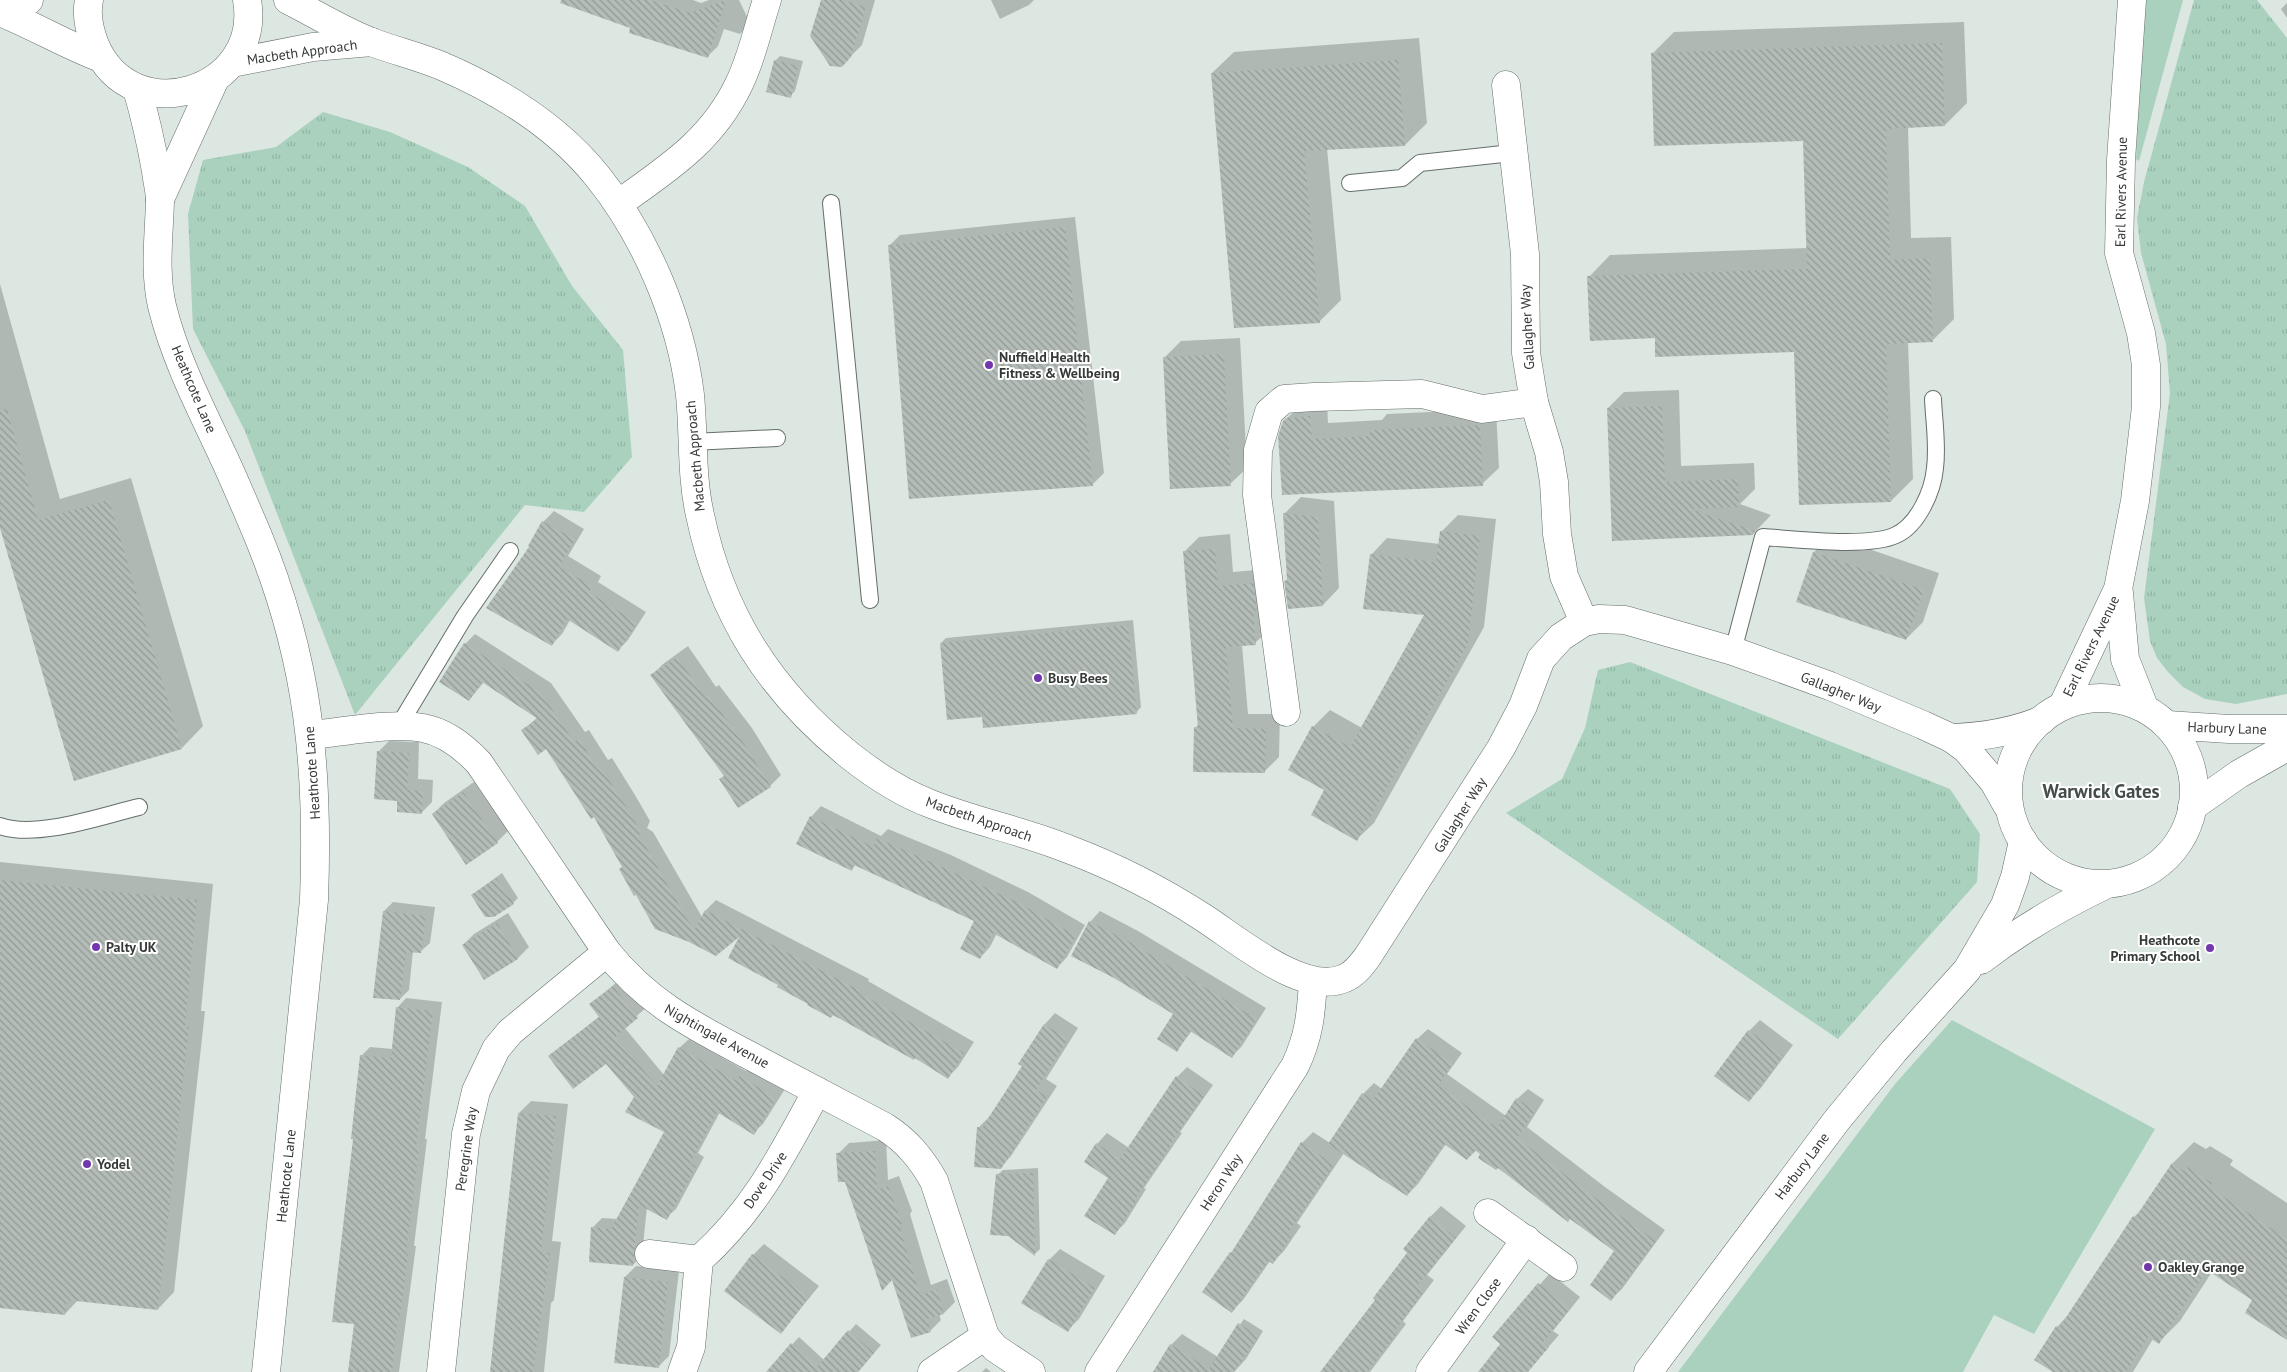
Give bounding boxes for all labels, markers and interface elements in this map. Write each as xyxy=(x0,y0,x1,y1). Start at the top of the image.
street label: Macbeth Approach xyxy=(246,35,358,69)
street label: Earl Rivers Avenue xyxy=(2111,137,2131,247)
street label: Gallagher Way xyxy=(1516,283,1538,370)
street label: Heathcote Lane xyxy=(167,342,221,436)
place label: Nuffield Health Fitness & Wellbeing xyxy=(999,348,1120,382)
marker: Nuffield Health Fitness & Wellbeing xyxy=(983,359,995,371)
street label: Macbeth Approach xyxy=(681,400,709,512)
street label: Earl Rivers Avenue xyxy=(2059,592,2123,700)
street label: Gallagher Way xyxy=(1798,668,1885,717)
place label: Busy Bees xyxy=(1048,669,1108,687)
marker: Busy Bees xyxy=(1032,672,1044,684)
street label: Harbury Lane xyxy=(2187,718,2267,738)
street label: Heathcote Lane xyxy=(300,726,324,820)
street label: Gallagher Way xyxy=(1430,774,1491,856)
district label: Warwick Gates xyxy=(2042,779,2160,803)
street label: Macbeth Approach xyxy=(923,792,1035,846)
place label: Heathcote Primary School xyxy=(2111,931,2201,965)
place label: Palty UK xyxy=(106,938,157,956)
marker: Palty UK xyxy=(90,941,102,953)
marker: Heathcote Primary School xyxy=(2204,942,2216,954)
street label: Nightingale Avenue xyxy=(661,1000,773,1072)
street label: Peregrine Way xyxy=(451,1105,481,1192)
street label: Heathcote Lane xyxy=(272,1129,300,1223)
street label: Harbury Lane xyxy=(1771,1129,1833,1203)
street label: Dove Drive xyxy=(739,1148,791,1212)
street label: Heron Way xyxy=(1196,1150,1246,1214)
place label: Yodel xyxy=(96,1155,131,1173)
marker: Yodel xyxy=(81,1158,93,1170)
place label: Oakley Grange xyxy=(2158,1258,2244,1276)
marker: Oakley Grange xyxy=(2142,1261,2154,1273)
street label: Wren Close xyxy=(1451,1274,1505,1338)

